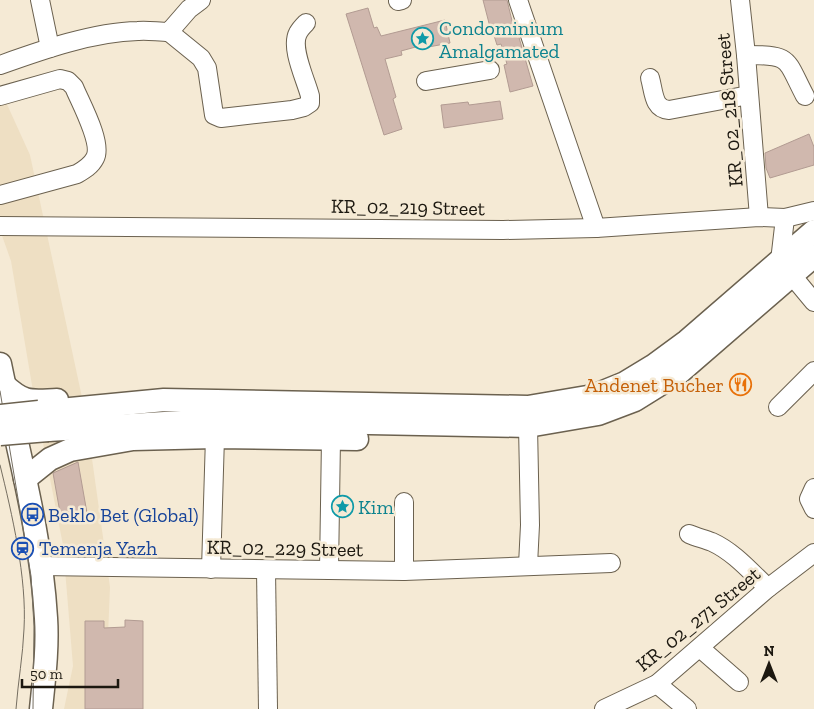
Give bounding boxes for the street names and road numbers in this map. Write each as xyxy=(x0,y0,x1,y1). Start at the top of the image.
street label: KR_02_218 Street xyxy=(710,31,748,188)
street label: KR_02_219 Street xyxy=(331,194,486,220)
street label: KR_02_229 Street xyxy=(206,535,364,561)
street label: KR_02_271 Street xyxy=(631,561,765,676)

